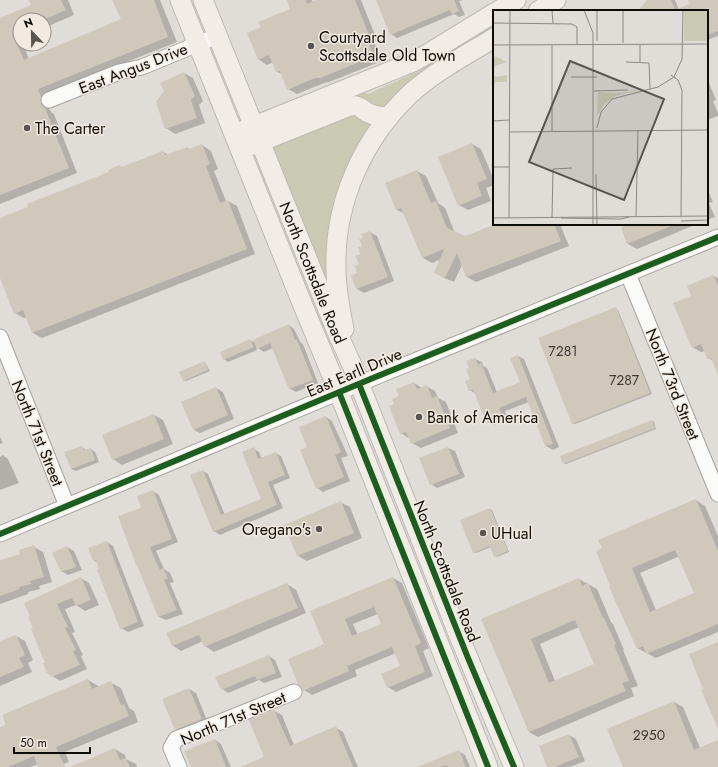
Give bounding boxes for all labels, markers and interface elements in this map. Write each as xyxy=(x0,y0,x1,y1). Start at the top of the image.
inset map xyxy=(493,10,708,225)
north arrow xyxy=(12,12,52,52)
text: N xyxy=(21,14,35,32)
place label: Courtyard Scottsdale Old Town xyxy=(319,26,456,67)
street label: East Angus Drive xyxy=(75,37,191,100)
marker: Courtyard Scottsdale Old Town xyxy=(306,41,316,51)
place label: The Carter xyxy=(35,117,106,140)
marker: The Carter xyxy=(22,123,32,133)
street label: North Scottsdale Road xyxy=(274,198,352,348)
street label: North 73rd Street xyxy=(640,325,705,444)
house number: 7281 xyxy=(548,341,578,361)
street label: East Earll Drive xyxy=(303,342,405,403)
house number: 7287 xyxy=(609,370,640,390)
street label: North 71st Street xyxy=(6,377,69,490)
place label: Bank of America xyxy=(427,406,538,429)
marker: Bank of America xyxy=(414,412,424,422)
street label: North Scottsdale Road xyxy=(408,497,485,645)
place label: Oregano's xyxy=(242,518,311,541)
place label: UHual xyxy=(491,522,532,545)
marker: Oregano's xyxy=(314,524,324,534)
marker: UHual xyxy=(478,528,488,538)
street label: North 71st Street xyxy=(177,686,290,751)
house number: 2950 xyxy=(633,725,665,745)
scale bar xyxy=(14,729,90,755)
text: 50 m xyxy=(20,734,47,752)

